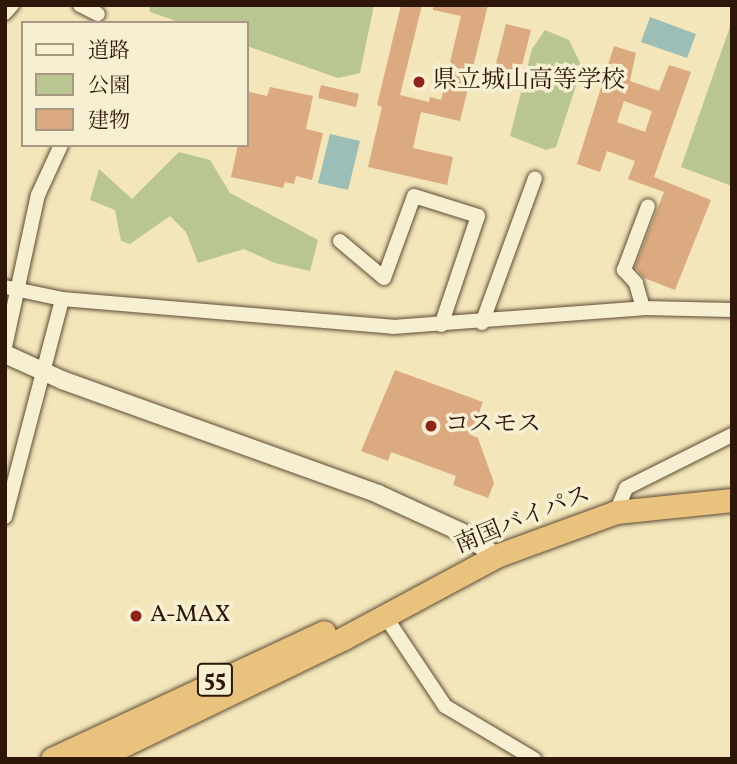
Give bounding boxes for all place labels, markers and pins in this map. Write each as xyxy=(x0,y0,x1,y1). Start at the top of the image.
place label: 県立城山高等学校 xyxy=(433,68,625,96)
marker: 県立城山高等学校 xyxy=(411,74,427,90)
place label: コスモス xyxy=(445,412,541,440)
marker: コスモス xyxy=(423,418,439,434)
place label: A-MAX xyxy=(150,602,231,630)
marker: A-MAX xyxy=(128,608,144,624)

